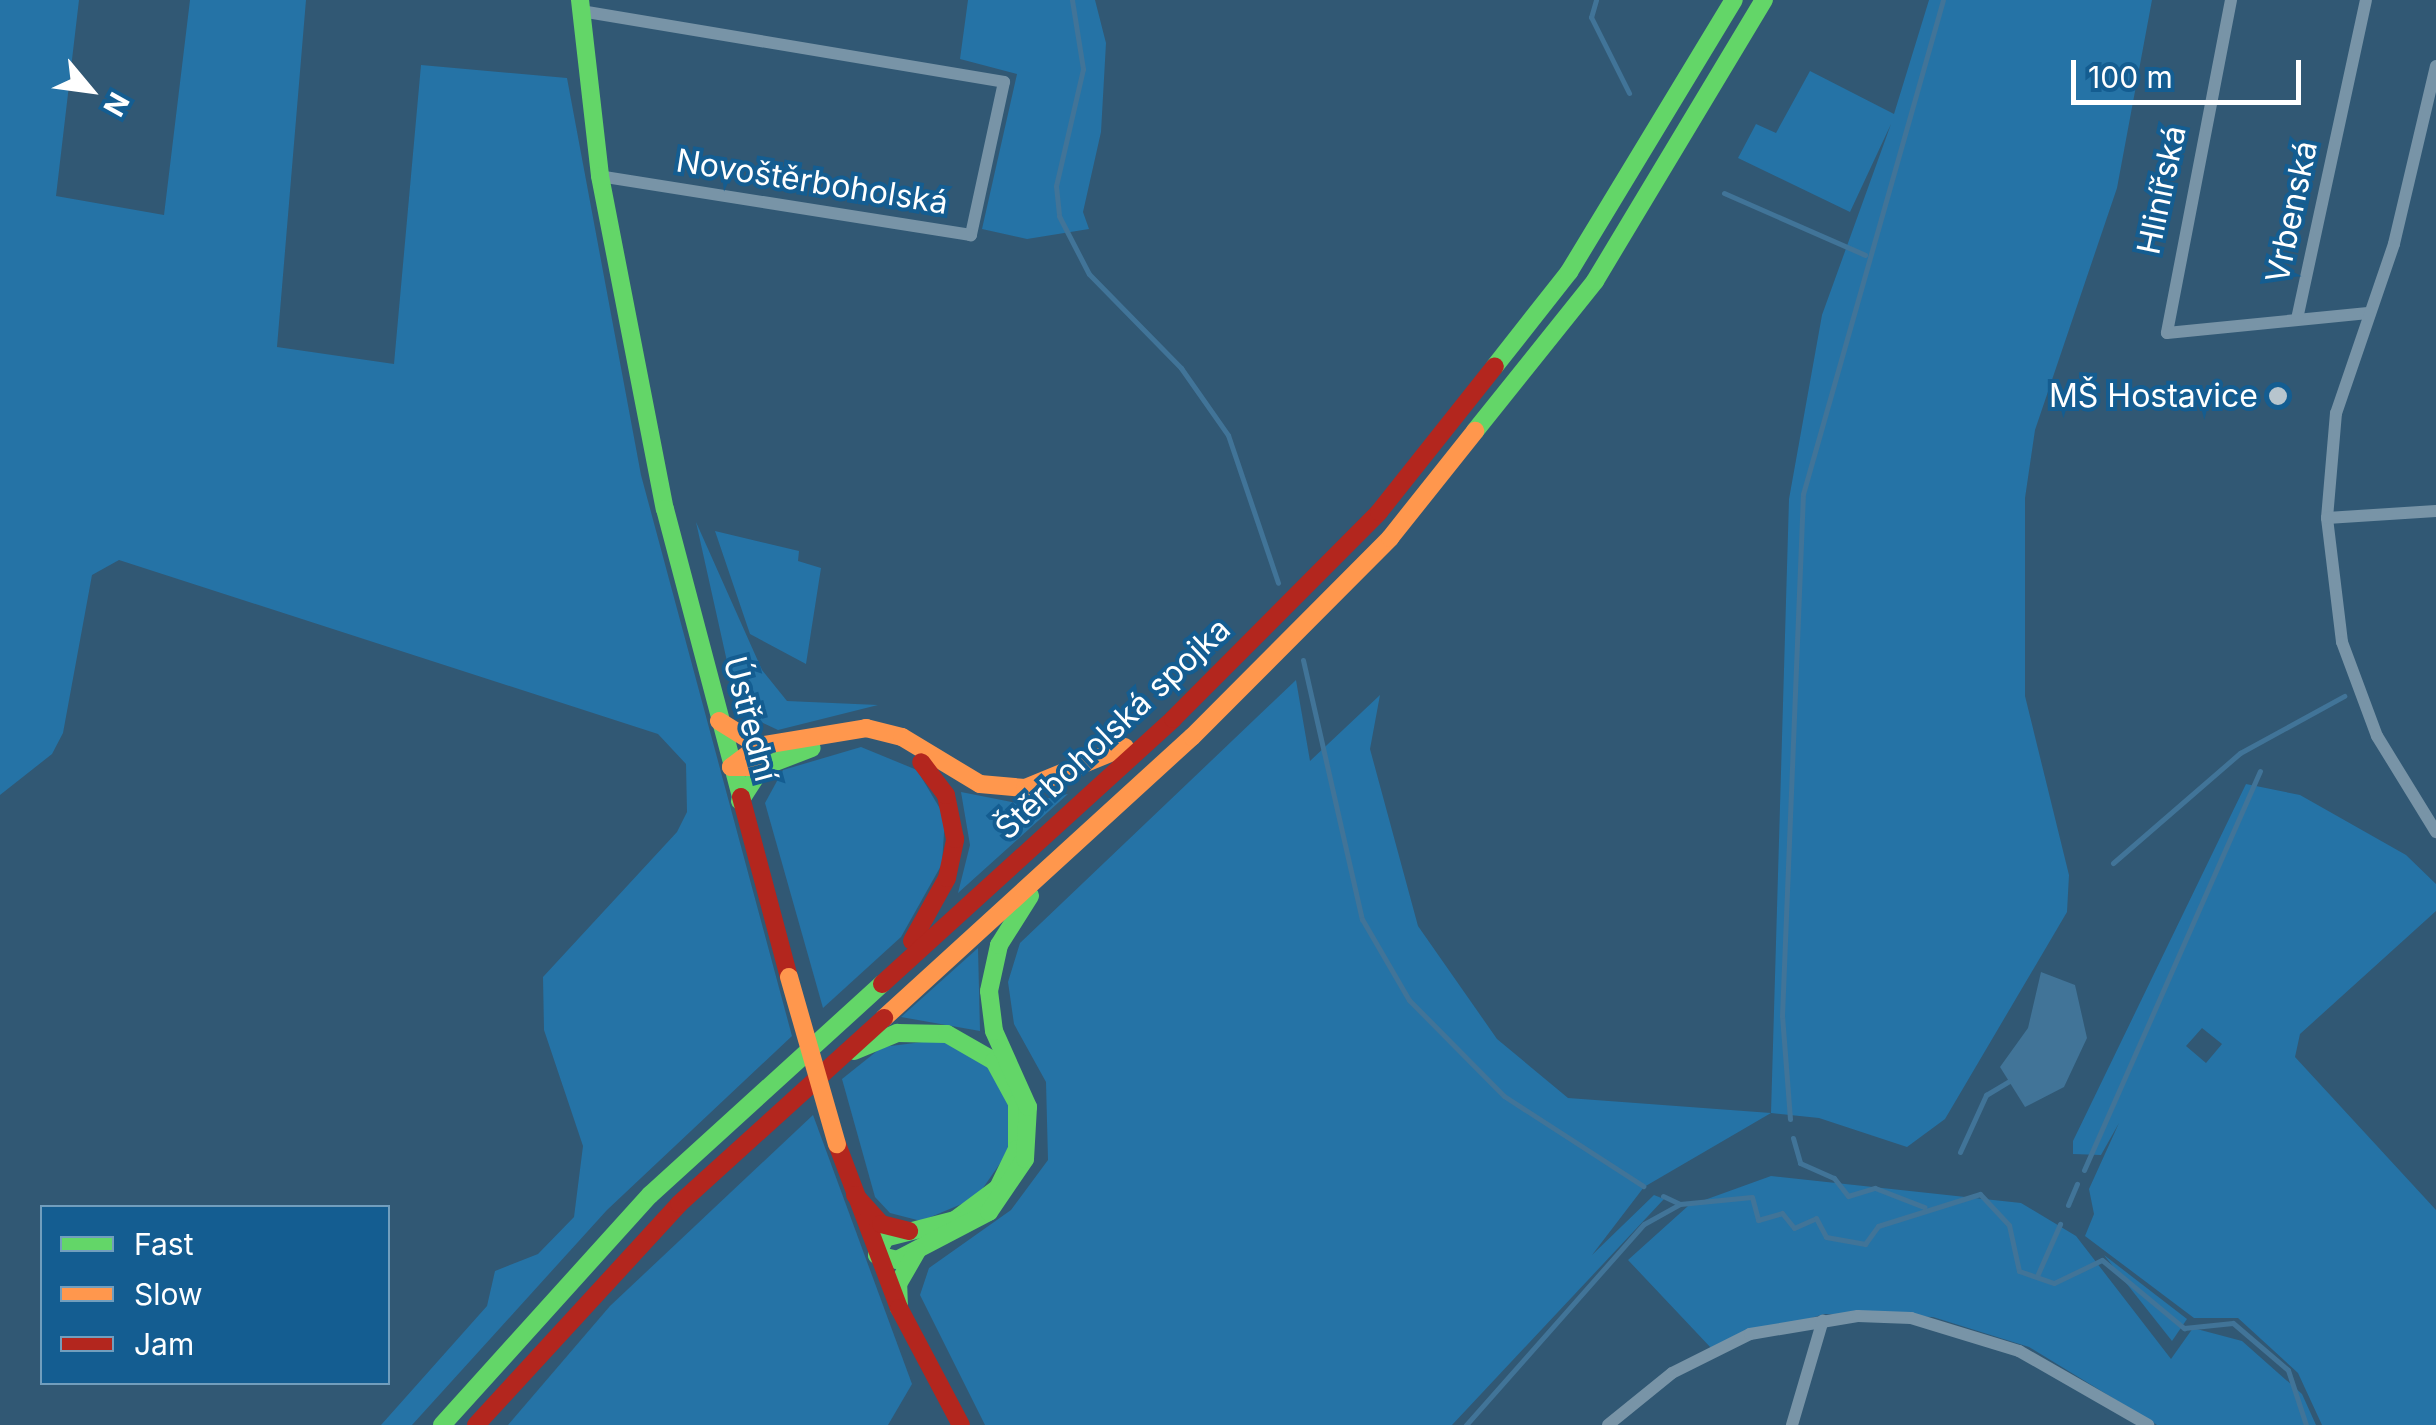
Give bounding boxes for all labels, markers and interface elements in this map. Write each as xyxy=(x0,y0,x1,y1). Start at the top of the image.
north arrow xyxy=(40,40,140,140)
scale bar xyxy=(2076,40,2306,102)
text: 100 m xyxy=(2088,59,2173,95)
text: N xyxy=(96,87,136,122)
street label: Hlinířská xyxy=(2130,122,2194,258)
street label: Vrbenská xyxy=(2258,137,2326,287)
street label: Novoštěrboholská xyxy=(673,142,951,222)
place label: MŠ Hostavice xyxy=(2049,377,2258,415)
marker: MŠ Hostavice xyxy=(2267,385,2289,407)
street label: Štěrboholská spojka xyxy=(988,610,1238,848)
street label: Ústřední xyxy=(715,652,785,786)
legend xyxy=(40,1205,390,1385)
text: Fast xyxy=(134,1226,193,1262)
text: Slow xyxy=(134,1276,203,1312)
text: Jam xyxy=(134,1326,194,1362)

